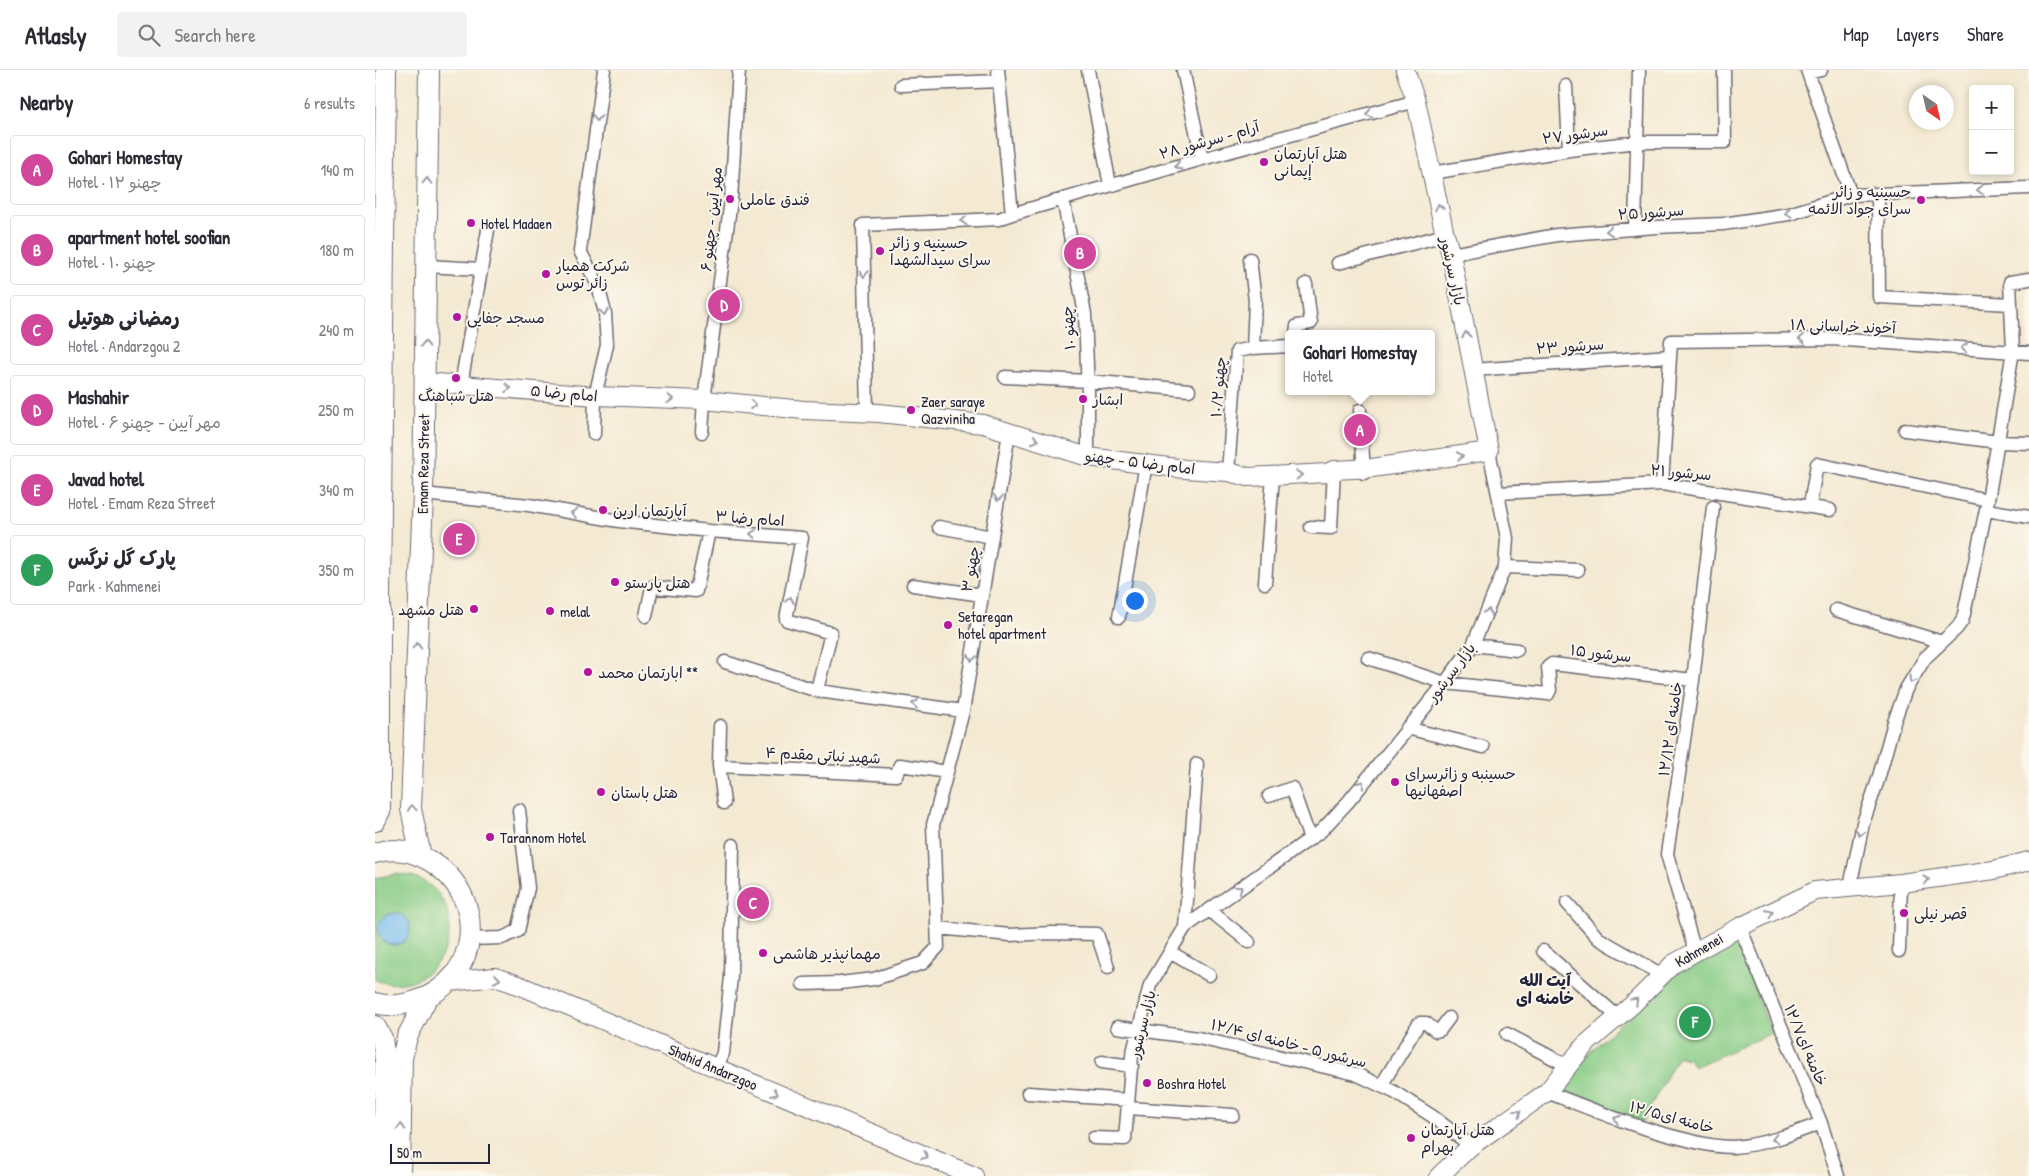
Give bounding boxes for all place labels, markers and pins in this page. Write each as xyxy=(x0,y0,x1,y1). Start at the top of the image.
place label: هتل آبارتمان إیمانی xyxy=(1274,143,1347,181)
marker: هتل آبارتمان إیمانی xyxy=(1258,156,1270,168)
place label: حسینیه و زائر سرای جواد الائمه xyxy=(1808,181,1911,219)
place label: فندق عاملى xyxy=(740,189,810,210)
marker: فندق عاملى xyxy=(724,193,736,205)
marker: حسینیه و زائر سرای جواد الائمه xyxy=(1915,194,1927,206)
place label: Hotel Madaen xyxy=(481,213,552,234)
marker: Hotel Madaen xyxy=(465,217,477,229)
place label: حسینیه و زائر سرای سیدالشهدا xyxy=(888,232,991,270)
pin: B xyxy=(1064,234,1096,272)
marker: حسینیه و زائر سرای سیدالشهدا xyxy=(874,245,886,257)
place label: شرکت همیار زائر توس xyxy=(555,255,630,293)
marker: شرکت همیار زائر توس xyxy=(540,268,552,280)
pin: D xyxy=(708,286,740,324)
place label: مسجد جفایی xyxy=(467,307,545,328)
marker: مسجد جفایی xyxy=(451,311,463,323)
marker: هتل شباهنگ xyxy=(450,372,462,384)
place label: هتل شباهنگ xyxy=(418,385,494,406)
place label: ابشار xyxy=(1092,389,1123,410)
place label: Zaer saraye Qazviniha xyxy=(921,391,985,429)
marker: ابشار xyxy=(1077,393,1089,405)
marker: Zaer saraye Qazviniha xyxy=(905,404,917,416)
pin: A xyxy=(1344,411,1376,449)
place label: آپارتمان ارين xyxy=(613,500,688,521)
marker: آپارتمان ارين xyxy=(597,504,609,516)
pin: E xyxy=(443,520,475,558)
place label: هتل پارستو xyxy=(624,572,691,593)
marker: هتل پارستو xyxy=(609,576,621,588)
place label: هتل مشهد xyxy=(398,599,464,620)
place label: melal xyxy=(560,601,590,622)
marker: هتل مشهد xyxy=(468,603,480,615)
marker: melal xyxy=(544,605,556,617)
place label: Setaregan hotel apartment xyxy=(958,606,1047,644)
marker: Setaregan hotel apartment xyxy=(942,619,954,631)
place label: ابارتمان محمد ** xyxy=(598,662,698,683)
marker: ابارتمان محمد ** xyxy=(582,666,594,678)
place label: حسینبه و زائرسرای اصفهانیها xyxy=(1405,763,1516,801)
marker: حسینبه و زائرسرای اصفهانیها xyxy=(1389,776,1401,788)
place label: هتل باستان xyxy=(611,782,678,803)
marker: هتل باستان xyxy=(595,786,607,798)
place label: Tarannom Hotel xyxy=(500,827,586,848)
marker: Tarannom Hotel xyxy=(484,831,496,843)
pin: C xyxy=(737,884,769,922)
place label: قصر نیلی xyxy=(1914,903,1967,924)
marker: قصر نیلی xyxy=(1898,907,1910,919)
place label: مهمانپذیر هاشمی xyxy=(773,943,881,964)
marker: مهمانپذیر هاشمی xyxy=(757,947,769,959)
pin: F xyxy=(1679,1003,1711,1041)
place label: Boshra Hotel xyxy=(1157,1073,1226,1094)
marker: Boshra Hotel xyxy=(1141,1077,1153,1089)
place label: هتل آپارتمان بهرام xyxy=(1421,1119,1495,1159)
marker: هتل آپارتمان بهرام xyxy=(1405,1132,1417,1144)

